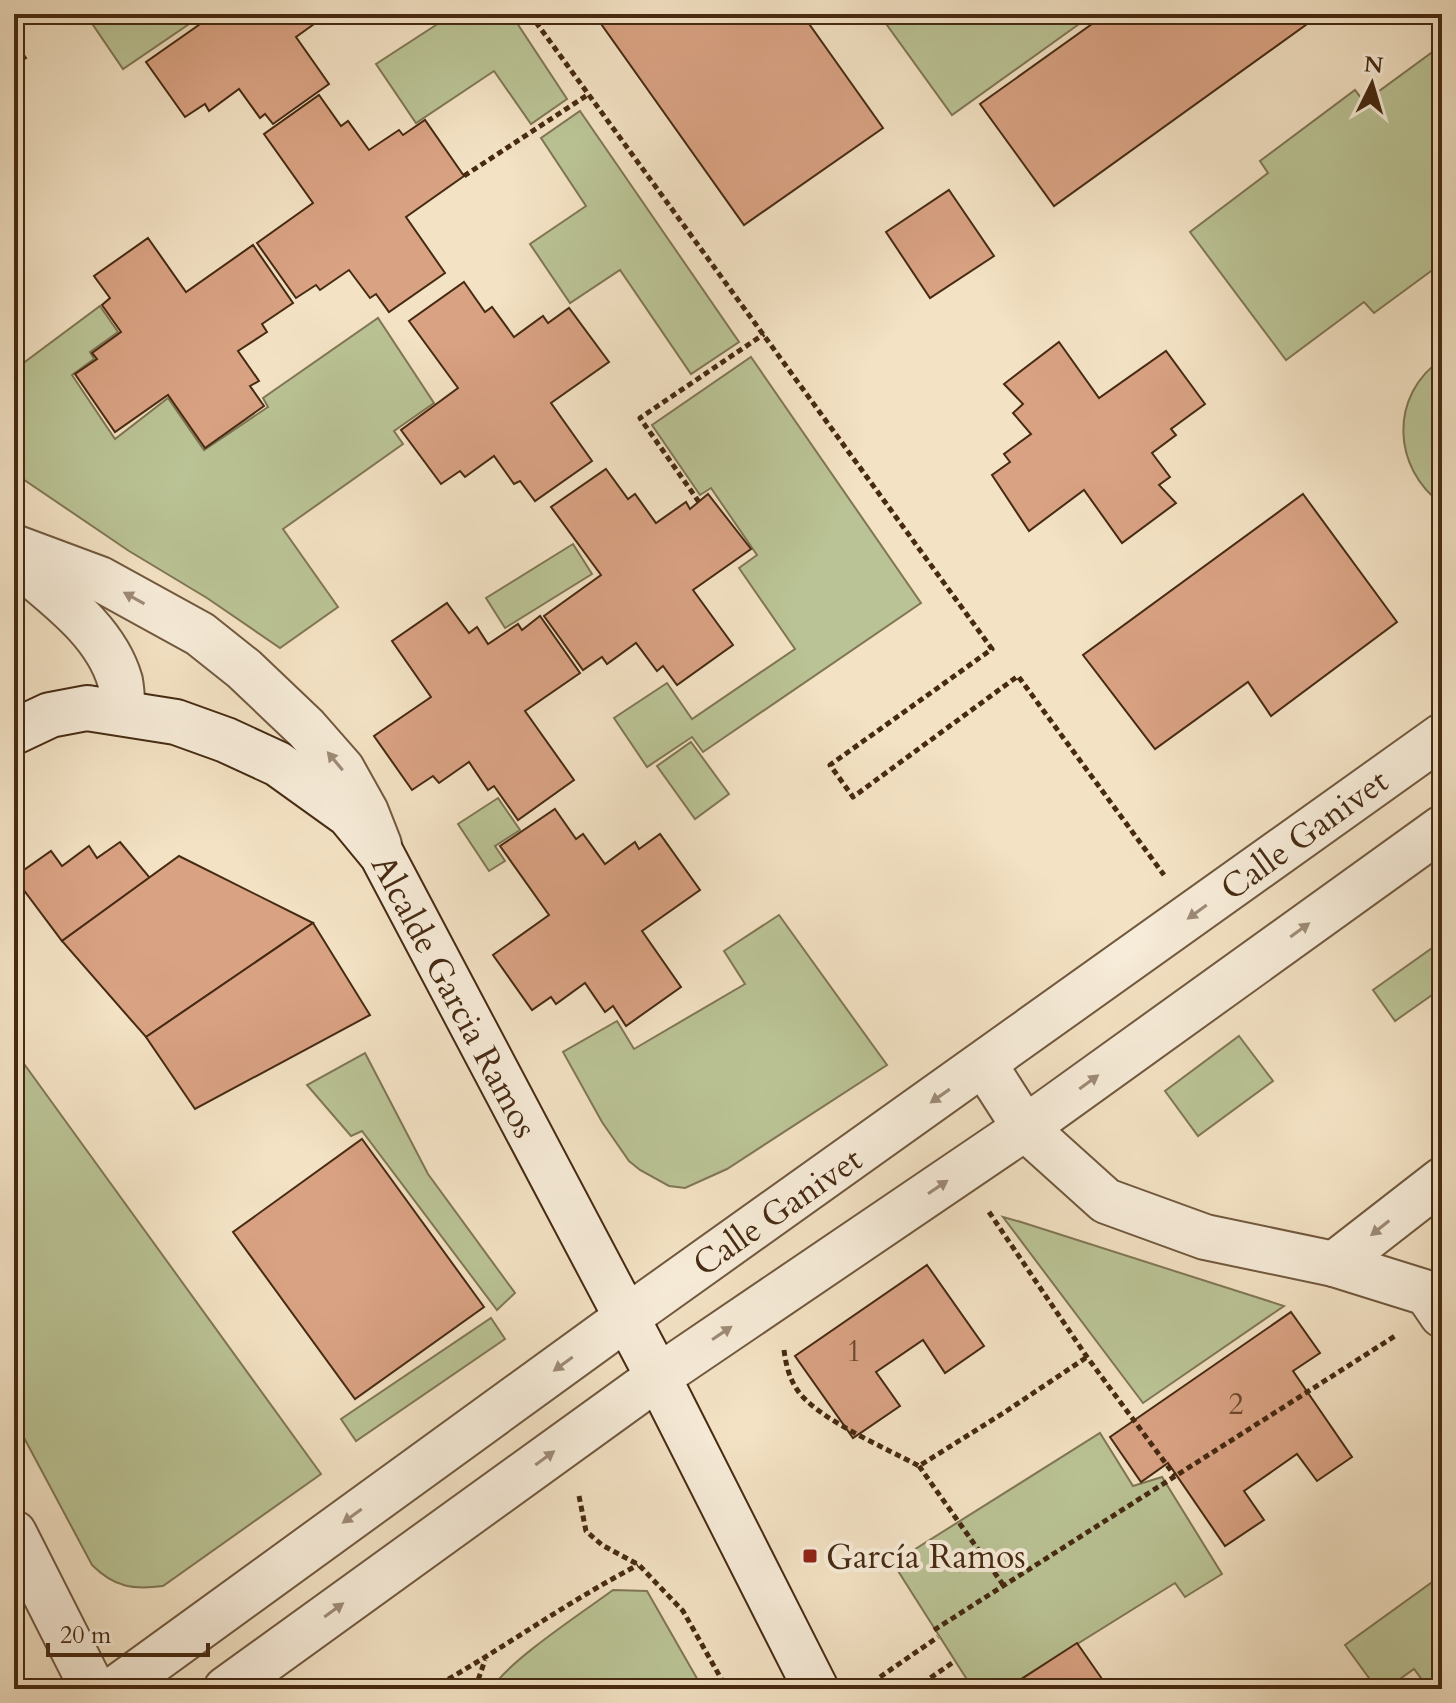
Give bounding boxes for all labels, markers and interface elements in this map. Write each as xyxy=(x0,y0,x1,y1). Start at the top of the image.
north arrow xyxy=(1332,44,1412,124)
text: N xyxy=(1363,49,1384,81)
one-way arrow xyxy=(123,591,146,605)
one-way arrow xyxy=(327,751,344,771)
street label: Calle Ganivet xyxy=(1212,758,1398,911)
street label: Alcalde Garcia Ramos xyxy=(360,847,548,1146)
one-way arrow xyxy=(1186,903,1207,919)
one-way arrow xyxy=(1289,923,1310,938)
one-way arrow xyxy=(1078,1075,1099,1091)
one-way arrow xyxy=(929,1088,950,1103)
street label: Calle Ganivet xyxy=(684,1136,871,1287)
one-way arrow xyxy=(927,1180,948,1195)
one-way arrow xyxy=(1370,1219,1390,1235)
one-way arrow xyxy=(712,1326,733,1341)
house number: 1 xyxy=(846,1331,862,1372)
one-way arrow xyxy=(552,1356,574,1372)
house number: 2 xyxy=(1228,1384,1244,1425)
one-way arrow xyxy=(534,1450,556,1466)
one-way arrow xyxy=(342,1508,362,1524)
place label: García Ramos xyxy=(826,1534,1026,1580)
marker: García Ramos xyxy=(801,1547,819,1565)
one-way arrow xyxy=(324,1603,345,1619)
scale bar xyxy=(48,1607,208,1657)
text: 20 m xyxy=(60,1619,112,1652)

